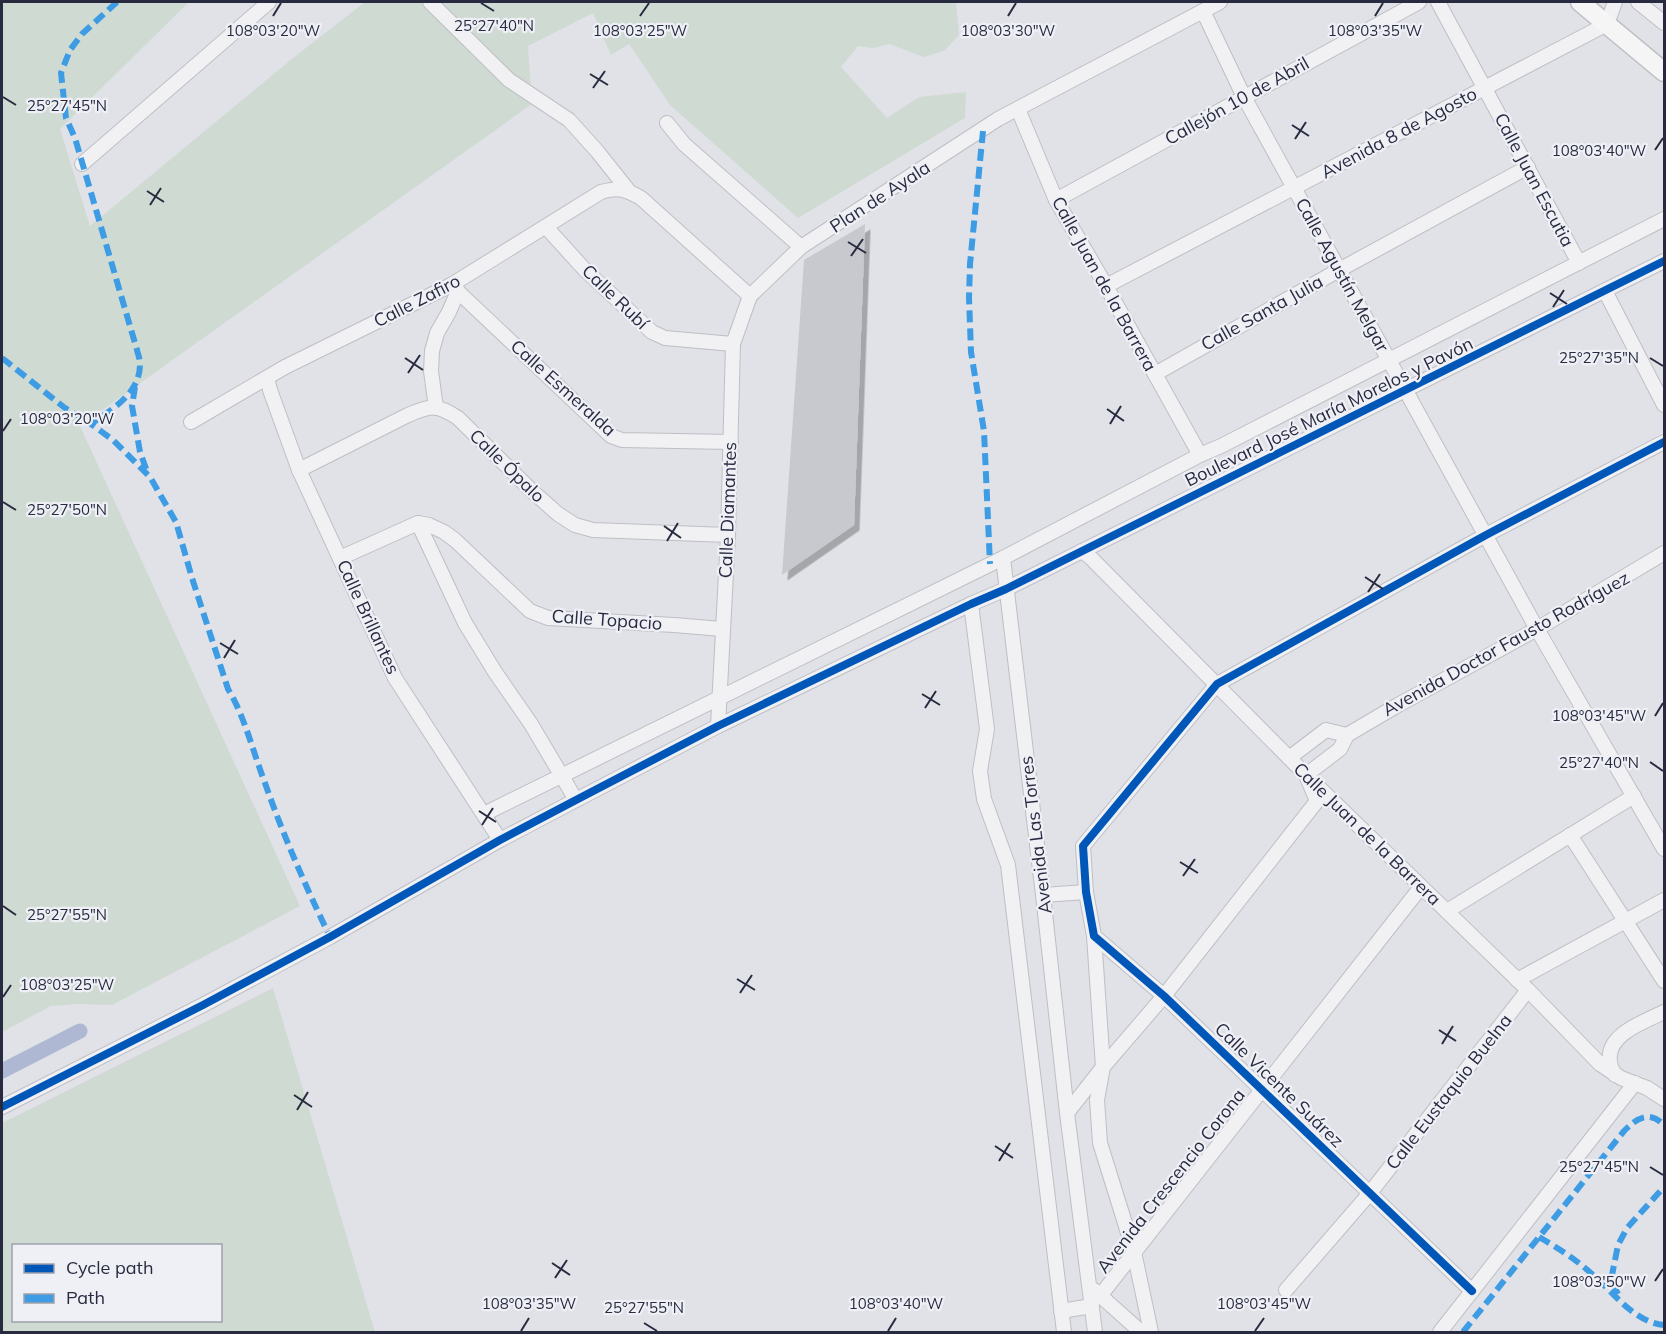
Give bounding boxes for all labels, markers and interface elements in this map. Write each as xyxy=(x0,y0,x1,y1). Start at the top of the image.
text: 25°27'40"N xyxy=(454,16,534,35)
text: 108°03'20"W xyxy=(226,21,321,40)
text: 108°03'25"W xyxy=(593,21,688,40)
text: 108°03'30"W xyxy=(961,21,1056,40)
text: 108°03'35"W xyxy=(1328,21,1423,40)
street label: Callejón 10 de Abril xyxy=(1160,51,1313,150)
street label: Avenida 8 de Agosto xyxy=(1317,82,1481,183)
text: 25°27'45"N xyxy=(27,96,107,115)
street label: Calle Juan Escutia xyxy=(1489,109,1579,251)
text: 108°03'40"W xyxy=(1552,141,1647,160)
street label: Plan de Ayala xyxy=(825,156,934,238)
street label: Calle Juan de la Barrera xyxy=(1047,192,1162,375)
street label: Calle Agustín Melgar xyxy=(1291,194,1395,356)
street label: Calle Rubí xyxy=(577,259,655,335)
street label: Calle Zafiro xyxy=(370,269,464,332)
street label: Calle Santa Julia xyxy=(1197,270,1327,356)
street label: Boulevard José María Morelos y Pavón xyxy=(1181,332,1477,492)
street label: Calle Esmeralda xyxy=(506,334,621,441)
text: 25°27'35"N xyxy=(1559,348,1639,367)
text: 108°03'20"W xyxy=(20,409,115,428)
street label: Calle Ópalo xyxy=(465,424,550,507)
street label: Calle Diamantes xyxy=(714,441,741,579)
text: 25°27'50"N xyxy=(27,500,107,519)
street label: Calle Brillantes xyxy=(332,556,405,678)
street label: Avenida Doctor Fausto Rodríguez xyxy=(1378,566,1633,721)
street label: Calle Topacio xyxy=(551,604,663,635)
text: 108°03'45"W xyxy=(1552,706,1647,725)
text: 25°27'40"N xyxy=(1559,753,1639,772)
street label: Avenida Las Torres xyxy=(1014,755,1057,915)
street label: Calle Juan de la Barrera xyxy=(1289,757,1446,910)
text: 25°27'55"N xyxy=(27,905,107,924)
text: 108°03'25"W xyxy=(20,975,115,994)
street label: Calle Eustaquio Buelna xyxy=(1381,1009,1517,1174)
street label: Calle Vicente Suárez xyxy=(1210,1017,1349,1152)
street label: Avenida Crescencio Corona xyxy=(1091,1084,1250,1278)
text: 25°27'45"N xyxy=(1559,1157,1639,1176)
legend xyxy=(12,1244,222,1322)
text: Cycle path xyxy=(66,1256,153,1279)
text: 108°03'50"W xyxy=(1552,1272,1647,1291)
text: Path xyxy=(66,1286,105,1309)
text: 108°03'35"W xyxy=(482,1294,577,1313)
text: 108°03'40"W xyxy=(849,1294,944,1313)
text: 108°03'45"W xyxy=(1217,1294,1312,1313)
text: 25°27'55"N xyxy=(604,1298,684,1317)

